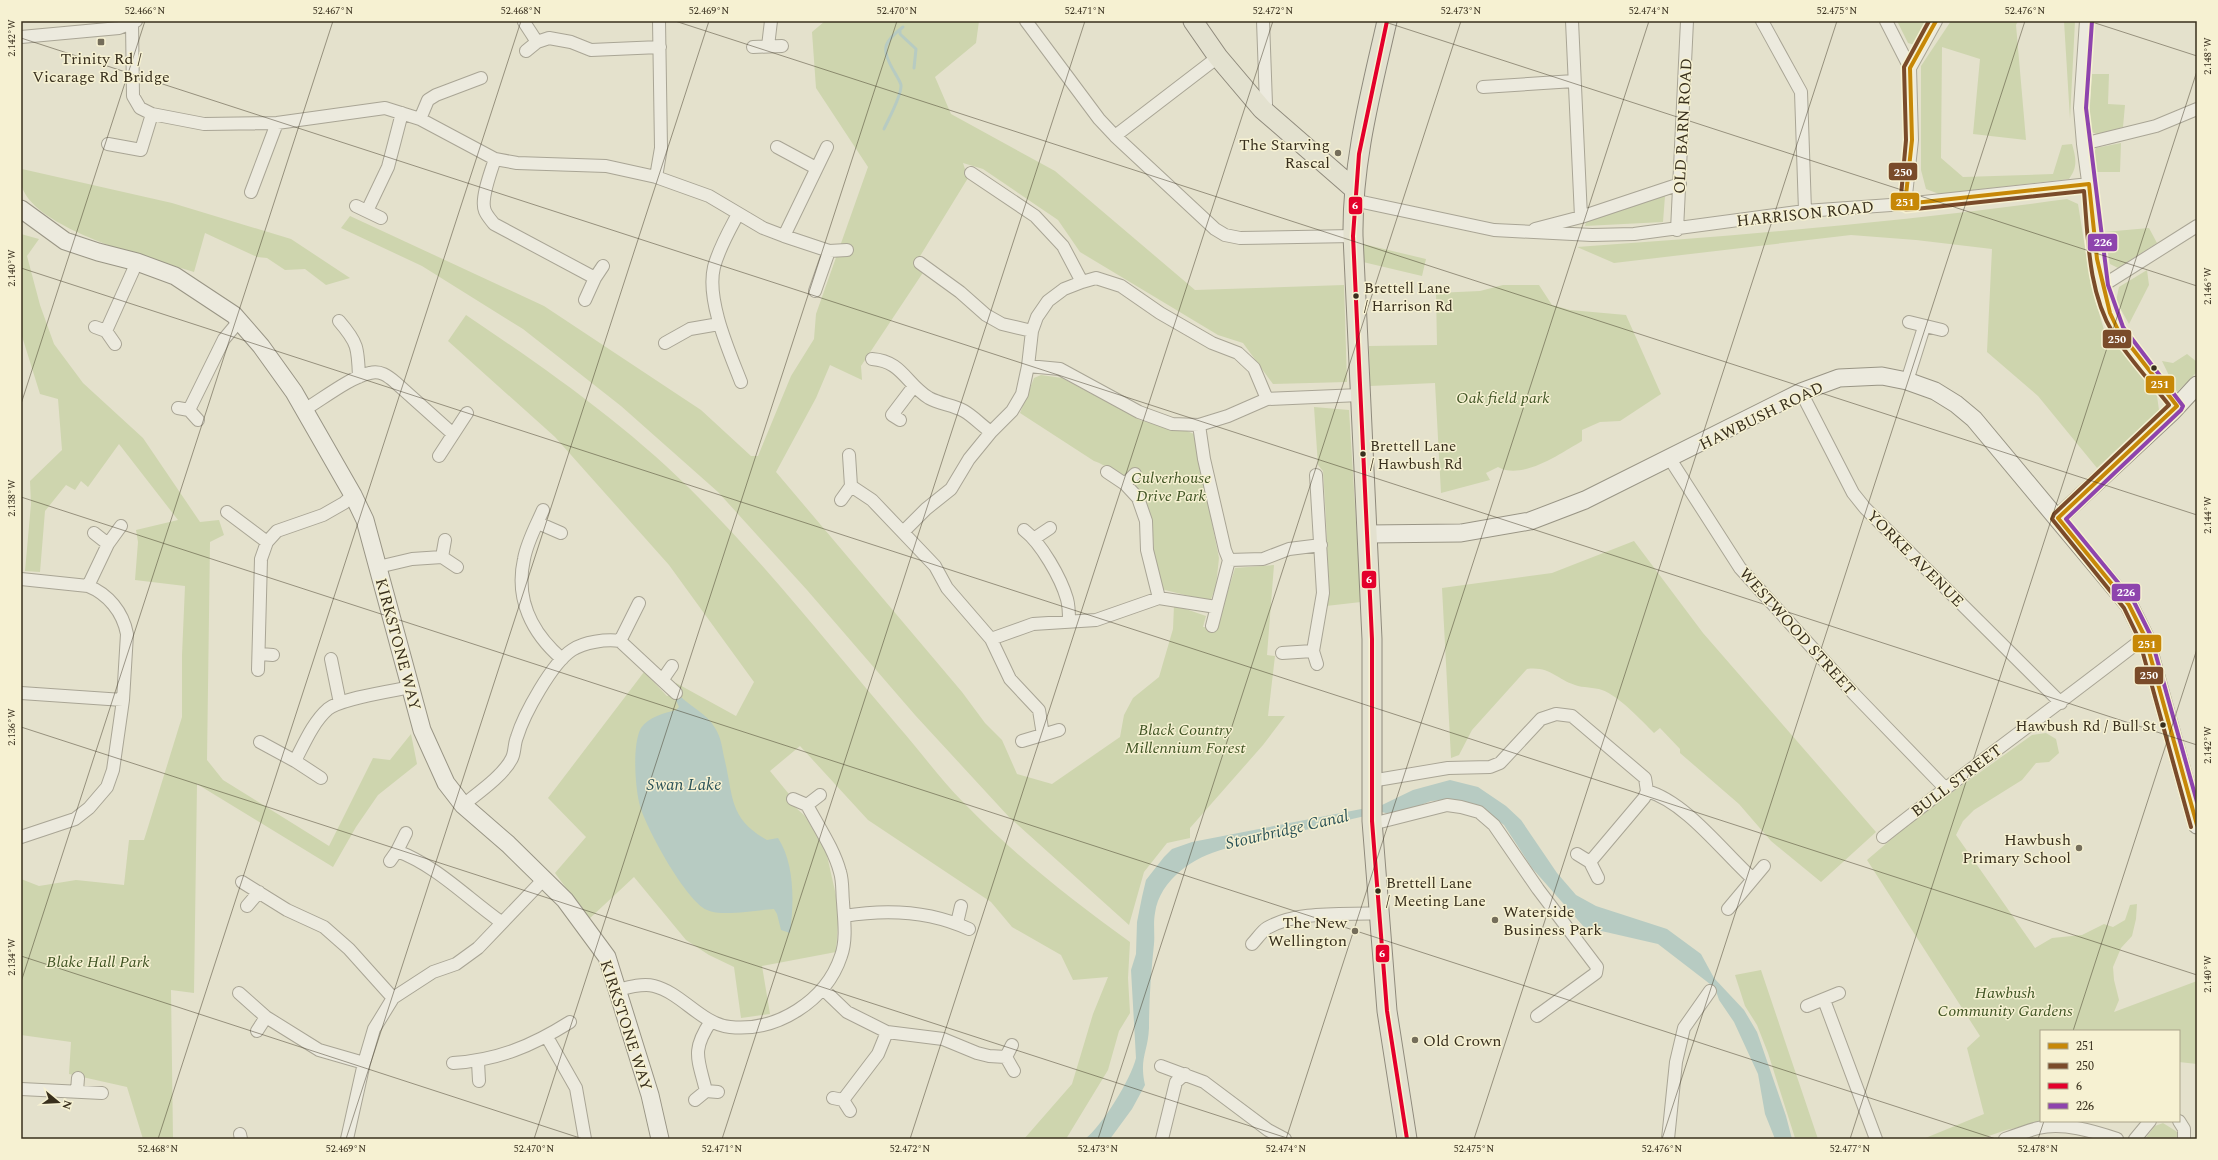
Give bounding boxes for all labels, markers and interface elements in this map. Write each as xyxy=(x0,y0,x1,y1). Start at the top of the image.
text: 52.466°N xyxy=(125,3,165,19)
text: 52.467°N xyxy=(313,3,353,19)
text: 52.468°N xyxy=(501,3,541,19)
text: 52.469°N xyxy=(689,3,729,19)
text: 52.470°N xyxy=(877,3,917,19)
text: 52.471°N xyxy=(1065,3,1105,19)
text: 52.472°N xyxy=(1253,3,1293,19)
text: 52.473°N xyxy=(1441,3,1481,19)
text: 52.474°N xyxy=(1629,3,1669,19)
text: 52.475°N xyxy=(1817,3,1857,19)
text: 52.476°N xyxy=(2005,3,2045,19)
text: 2.142°W xyxy=(4,19,20,57)
marker: Trinity Rd / Vicarage Rd Bridge xyxy=(96,37,106,47)
text: 2.148°W xyxy=(2200,37,2216,75)
place label: Trinity Rd / Vicarage Rd Bridge xyxy=(32,47,170,89)
street label: OLD BARN ROAD xyxy=(1667,57,1699,195)
place label: The Starving Rascal xyxy=(1239,133,1330,175)
marker: The Starving Rascal xyxy=(1333,148,1343,158)
line badge: 250 xyxy=(1888,162,1918,181)
text: 250 xyxy=(1894,164,1912,181)
line badge: 251 xyxy=(1890,192,1920,211)
text: 251 xyxy=(1896,194,1914,211)
street label: HARRISON ROAD xyxy=(1735,195,1875,233)
line badge: 6 xyxy=(1348,196,1363,215)
text: 6 xyxy=(1352,197,1358,214)
line badge: 226 xyxy=(2087,233,2118,252)
text: 226 xyxy=(2094,234,2112,251)
text: 2.140°W xyxy=(4,249,20,287)
text: 2.146°W xyxy=(2200,267,2216,305)
place label: Brettell Lane / Harrison Rd xyxy=(1364,277,1453,318)
marker: Brettell Lane / Harrison Rd xyxy=(1351,291,1361,301)
line badge: 250 xyxy=(2102,329,2132,349)
text: 250 xyxy=(2108,331,2126,348)
unlabelled marker xyxy=(2149,363,2159,373)
street label: HAWBUSH ROAD xyxy=(1695,375,1828,457)
line badge: 251 xyxy=(2145,375,2175,394)
text: 251 xyxy=(2151,376,2169,393)
park label: Oak field park xyxy=(1456,386,1550,410)
place label: Brettell Lane / Hawbush Rd xyxy=(1370,435,1462,476)
marker: Brettell Lane / Hawbush Rd xyxy=(1358,449,1368,459)
park label: Culverhouse Drive Park xyxy=(1131,466,1211,508)
text: 2.138°W xyxy=(4,479,20,517)
text: 2.144°W xyxy=(2200,496,2216,534)
street label: YORKE AVENUE xyxy=(1861,505,1969,613)
street label: WESTWOOD STREET xyxy=(1733,562,1861,701)
line badge: 6 xyxy=(1361,570,1377,589)
text: 6 xyxy=(1366,571,1372,588)
street label: KIRKSTONE WAY xyxy=(369,575,427,713)
line badge: 226 xyxy=(2111,583,2141,602)
text: 226 xyxy=(2117,584,2135,601)
line badge: 251 xyxy=(2132,634,2162,653)
text: 251 xyxy=(2138,636,2156,653)
line badge: 250 xyxy=(2134,666,2164,685)
text: 250 xyxy=(2140,667,2158,684)
text: 2.136°W xyxy=(4,708,20,746)
place label: Hawbush Rd / Bull St xyxy=(2016,715,2156,738)
park label: Black Country Millennium Forest xyxy=(1125,718,1246,760)
marker: Hawbush Rd / Bull St xyxy=(2158,720,2168,730)
text: 2.142°W xyxy=(2200,726,2216,764)
street label: BULL STREET xyxy=(1906,738,2007,823)
water label: Swan Lake xyxy=(646,772,722,798)
water label: Stourbridge Canal xyxy=(1223,803,1352,857)
place label: Hawbush Primary School xyxy=(1962,828,2071,870)
marker: Hawbush Primary School xyxy=(2074,843,2084,853)
place label: Brettell Lane / Meeting Lane xyxy=(1386,872,1486,913)
marker: Brettell Lane / Meeting Lane xyxy=(1373,886,1383,896)
place label: Waterside Business Park xyxy=(1503,900,1602,942)
place label: The New Wellington xyxy=(1268,911,1348,953)
marker: Waterside Business Park xyxy=(1490,915,1500,925)
marker: The New Wellington xyxy=(1350,926,1360,936)
text: 2.134°W xyxy=(4,938,20,976)
line badge: 6 xyxy=(1375,944,1390,963)
text: 6 xyxy=(1379,945,1385,962)
park label: Blake Hall Park xyxy=(46,950,150,974)
text: 2.140°W xyxy=(2200,955,2216,993)
street label: KIRKSTONE WAY xyxy=(594,957,659,1094)
park label: Hawbush Community Gardens xyxy=(1937,981,2073,1023)
place label: Old Crown xyxy=(1423,1029,1502,1053)
legend xyxy=(2040,1030,2180,1122)
marker: Old Crown xyxy=(1410,1035,1420,1045)
text: 251 xyxy=(2076,1037,2094,1056)
text: 250 xyxy=(2076,1057,2094,1076)
text: 6 xyxy=(2076,1077,2082,1096)
north arrow xyxy=(38,1082,78,1122)
text: 226 xyxy=(2076,1097,2094,1116)
text: N xyxy=(58,1098,77,1112)
text: 52.468°N xyxy=(138,1141,178,1157)
text: 52.469°N xyxy=(326,1141,366,1157)
text: 52.470°N xyxy=(514,1141,554,1157)
text: 52.471°N xyxy=(702,1141,742,1157)
text: 52.472°N xyxy=(890,1141,930,1157)
text: 52.473°N xyxy=(1078,1141,1118,1157)
text: 52.474°N xyxy=(1266,1141,1306,1157)
text: 52.475°N xyxy=(1454,1141,1494,1157)
text: 52.476°N xyxy=(1642,1141,1682,1157)
text: 52.477°N xyxy=(1830,1141,1870,1157)
text: 52.478°N xyxy=(2018,1141,2058,1157)

